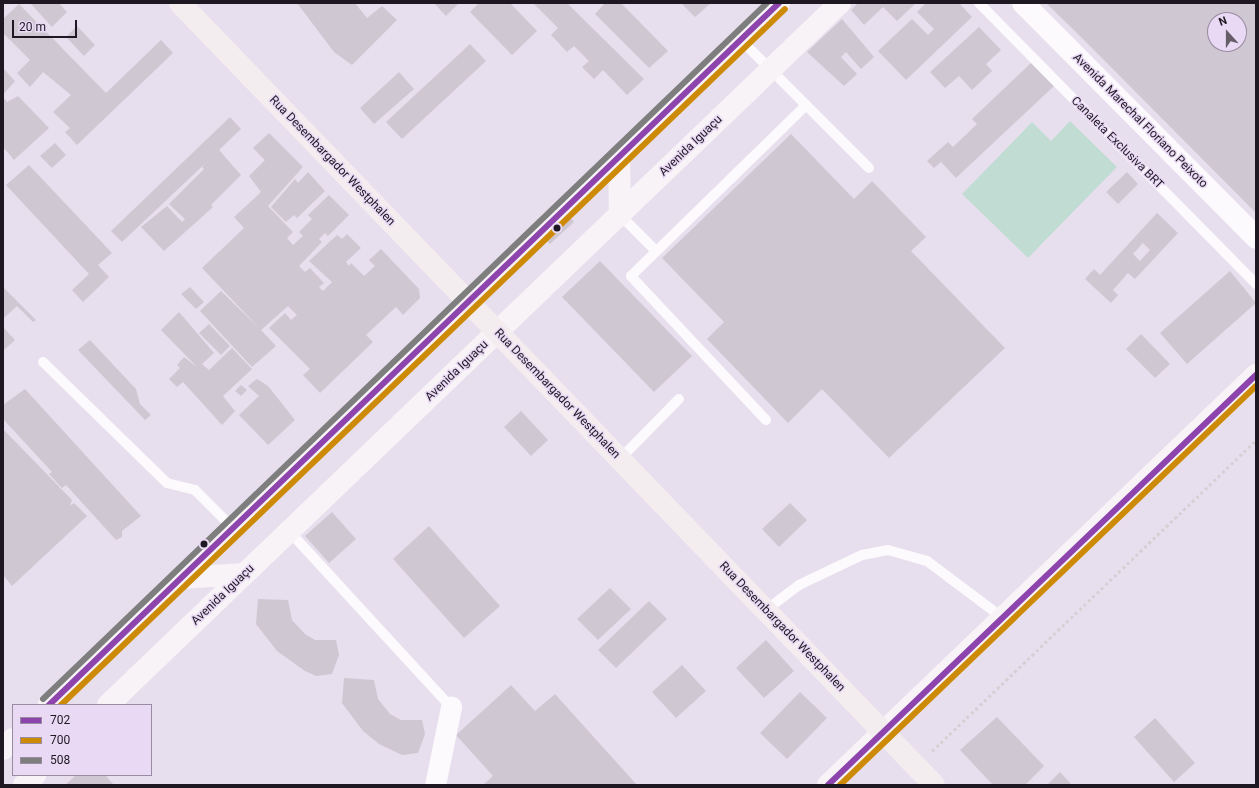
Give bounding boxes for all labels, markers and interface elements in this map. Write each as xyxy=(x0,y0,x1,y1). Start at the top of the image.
scale bar xyxy=(14,12,79,38)
north arrow xyxy=(1207,12,1247,52)
text: N xyxy=(1217,14,1229,29)
text: 20 m xyxy=(19,20,46,34)
street label: Avenida Marechal Floriano Peixoto xyxy=(1070,51,1210,191)
street label: Rua Desembargador Westphalen xyxy=(266,93,398,229)
street label: Canaleta Exclusiva BRT xyxy=(1068,94,1166,192)
street label: Avenida Iguaçu xyxy=(657,113,725,179)
unlabelled marker xyxy=(552,223,562,233)
street label: Rua Desembargador Westphalen xyxy=(491,326,623,462)
street label: Avenida Iguaçu xyxy=(423,338,491,404)
unlabelled marker xyxy=(199,539,209,549)
street label: Rua Desembargador Westphalen xyxy=(716,559,848,695)
street label: Avenida Iguaçu xyxy=(189,562,257,628)
legend xyxy=(12,704,152,776)
text: 702 xyxy=(50,713,70,727)
text: 700 xyxy=(50,733,70,747)
text: 508 xyxy=(50,753,70,767)

